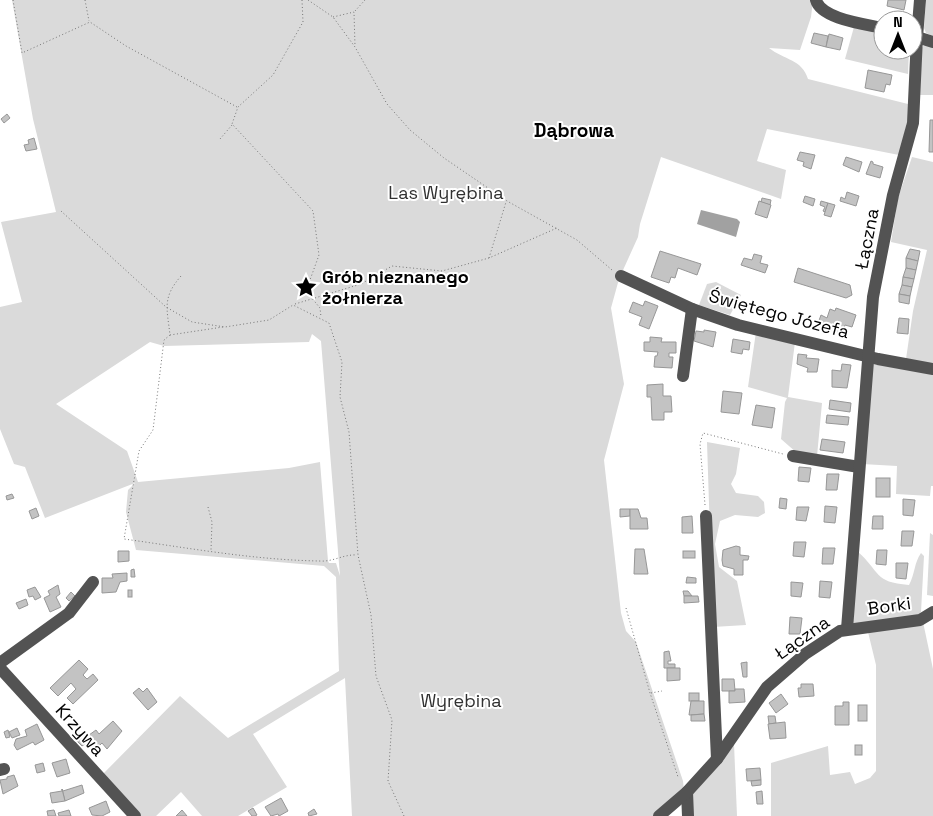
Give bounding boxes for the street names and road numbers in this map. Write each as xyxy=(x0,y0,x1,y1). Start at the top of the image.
street label: Łączna xyxy=(849,206,884,272)
street label: Świętego Józefa xyxy=(706,284,852,343)
street label: Borki xyxy=(866,591,912,620)
street label: Łączna xyxy=(770,610,834,665)
street label: Krzywa xyxy=(51,699,110,761)

